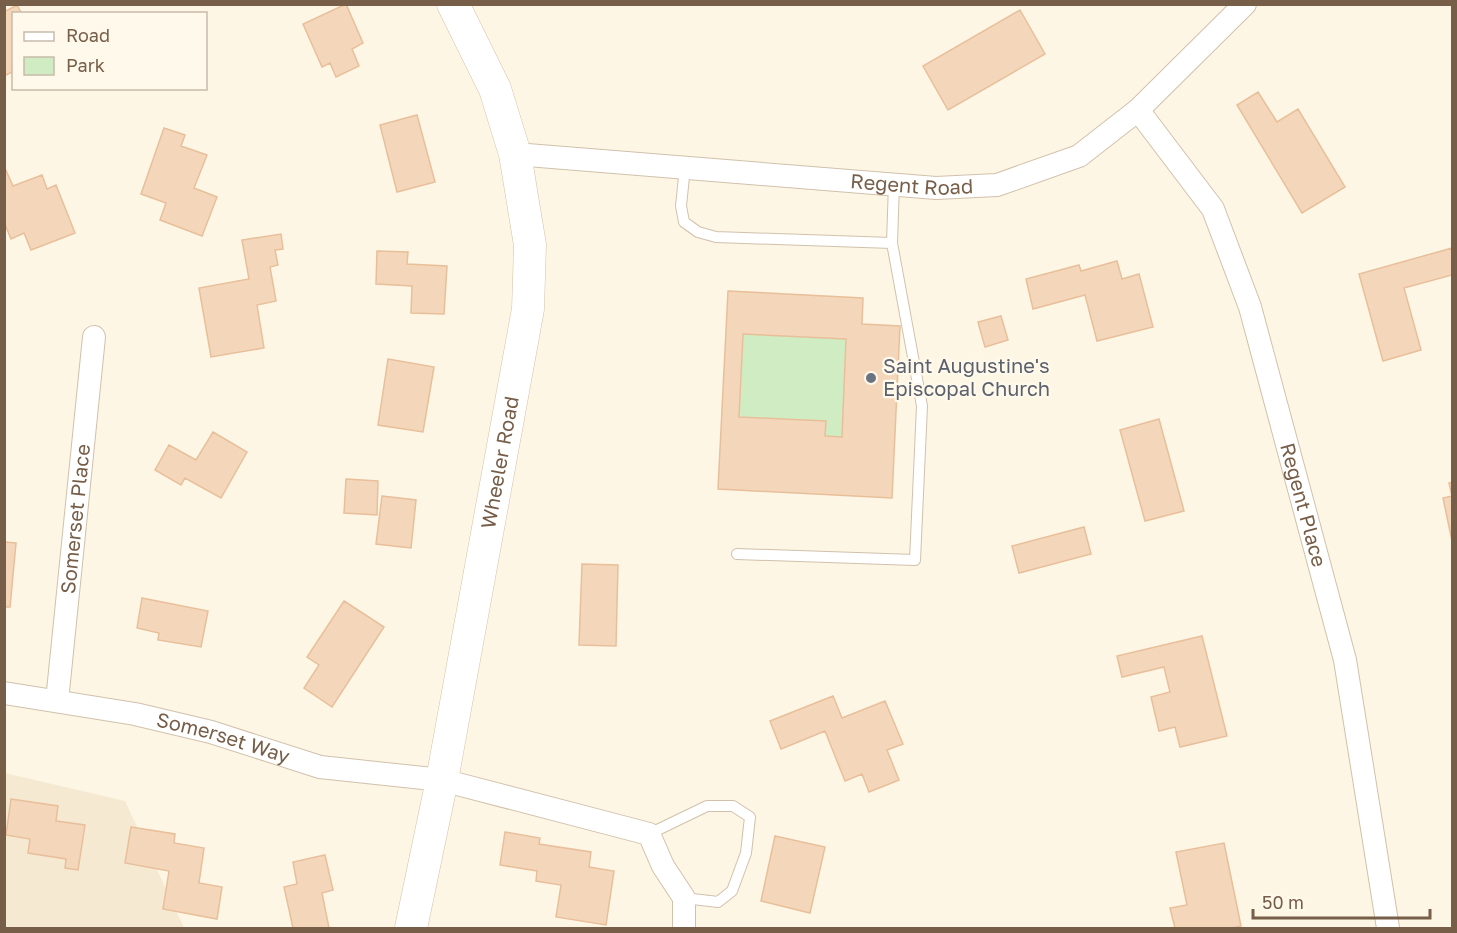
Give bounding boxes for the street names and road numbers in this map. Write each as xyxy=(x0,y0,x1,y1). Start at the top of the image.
street label: Regent Road xyxy=(849,168,974,199)
street label: Wheeler Road xyxy=(475,394,523,531)
street label: Regent Place xyxy=(1276,440,1332,569)
street label: Somerset Place xyxy=(55,443,94,595)
street label: Somerset Way xyxy=(154,707,293,768)

